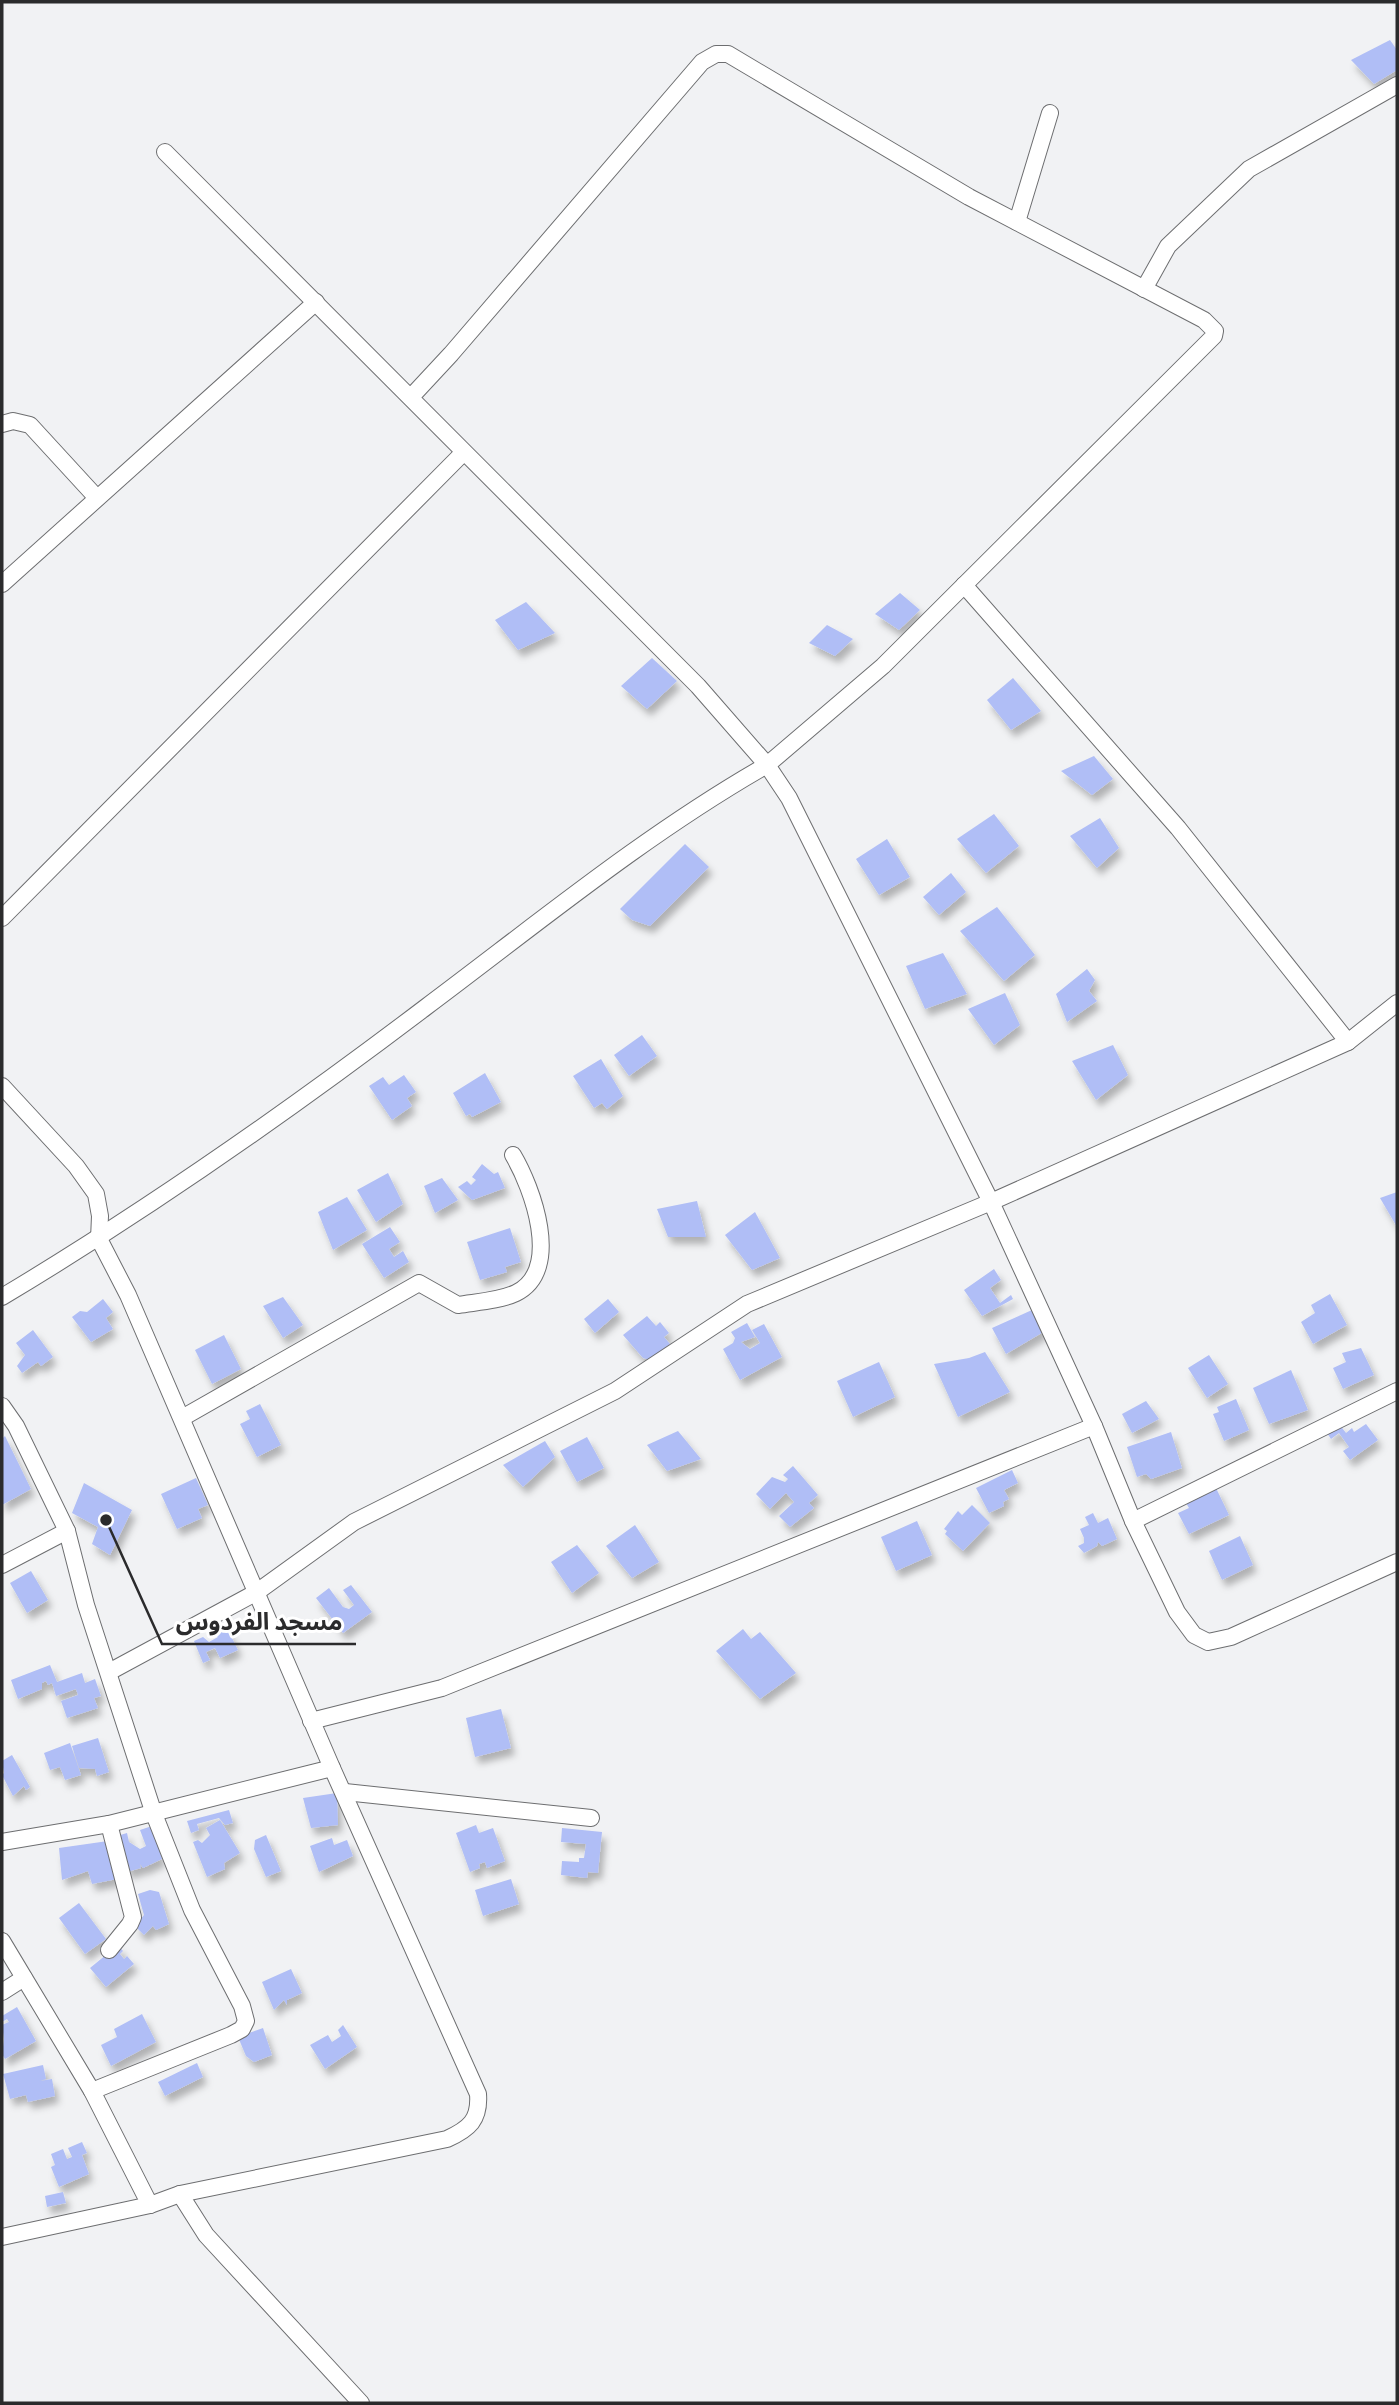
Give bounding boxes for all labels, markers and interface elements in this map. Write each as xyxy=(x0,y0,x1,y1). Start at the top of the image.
callout: مسجد الفردوس xyxy=(162,1599,356,1644)
text: مسجد الفردوس xyxy=(176,1606,342,1636)

